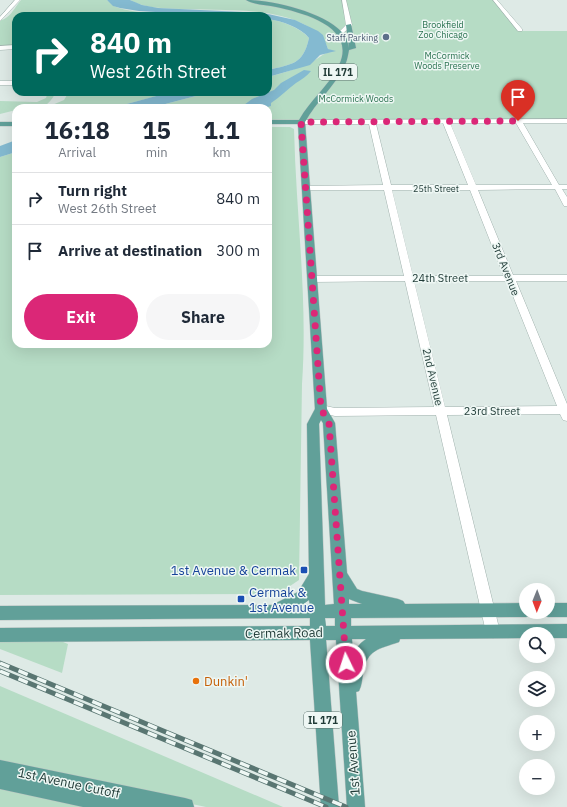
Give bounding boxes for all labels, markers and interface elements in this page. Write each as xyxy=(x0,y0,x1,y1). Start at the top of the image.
park label: Brookfield Zoo Chicago xyxy=(418,19,468,40)
text: 840 m xyxy=(90,24,172,61)
icon: right xyxy=(24,28,76,80)
place label: Staff Parking xyxy=(327,32,378,43)
marker: Staff Parking xyxy=(381,32,391,42)
park label: McCormick Woods Preserve xyxy=(414,50,480,71)
text: West 26th Street xyxy=(90,60,227,83)
road number: IL 171 xyxy=(319,64,357,80)
pin xyxy=(501,80,535,121)
icon: arrive xyxy=(507,86,529,108)
park label: McCormick Woods xyxy=(319,93,393,104)
text: 16:18 xyxy=(44,114,110,146)
text: 15 xyxy=(142,114,171,146)
text: 1.1 xyxy=(203,114,240,146)
text: Arrival xyxy=(58,144,96,161)
text: min xyxy=(146,144,168,161)
text: km xyxy=(212,144,231,161)
text: Turn right xyxy=(58,181,127,200)
street label: 25th Street xyxy=(413,183,459,194)
icon: right xyxy=(24,188,46,210)
text: 840 m xyxy=(216,189,260,208)
text: West 26th Street xyxy=(58,200,157,217)
icon: arrive xyxy=(24,240,46,262)
street label: 3rd Avenue xyxy=(489,240,523,298)
text: Arrive at destination xyxy=(58,241,202,260)
text: 300 m xyxy=(216,241,260,260)
street label: 24th Street xyxy=(412,271,468,285)
button: Exit xyxy=(24,294,138,340)
button: Share xyxy=(146,294,260,340)
street label: 2nd Avenue xyxy=(420,347,446,407)
street label: 23rd Street xyxy=(464,404,520,418)
place label: 1st Avenue & Cermak xyxy=(171,562,296,579)
marker: 1st Avenue & Cermak xyxy=(299,565,309,575)
north arrow xyxy=(519,583,555,619)
map controls xyxy=(519,583,555,795)
place label: Cermak & 1st Avenue xyxy=(249,584,314,616)
marker: Cermak & 1st Avenue xyxy=(236,594,246,604)
street label: Cermak Road xyxy=(245,624,323,642)
button: search xyxy=(519,627,555,663)
position arrow xyxy=(325,642,367,684)
button: layers xyxy=(519,671,555,707)
place label: Dunkin' xyxy=(204,673,248,690)
marker: Dunkin' xyxy=(191,676,201,686)
road number: IL 171 xyxy=(304,712,342,728)
button: + xyxy=(519,715,555,751)
street label: 1st Avenue xyxy=(342,730,364,796)
button: − xyxy=(519,759,555,795)
street label: 1st Avenue Cutoff xyxy=(16,764,122,802)

